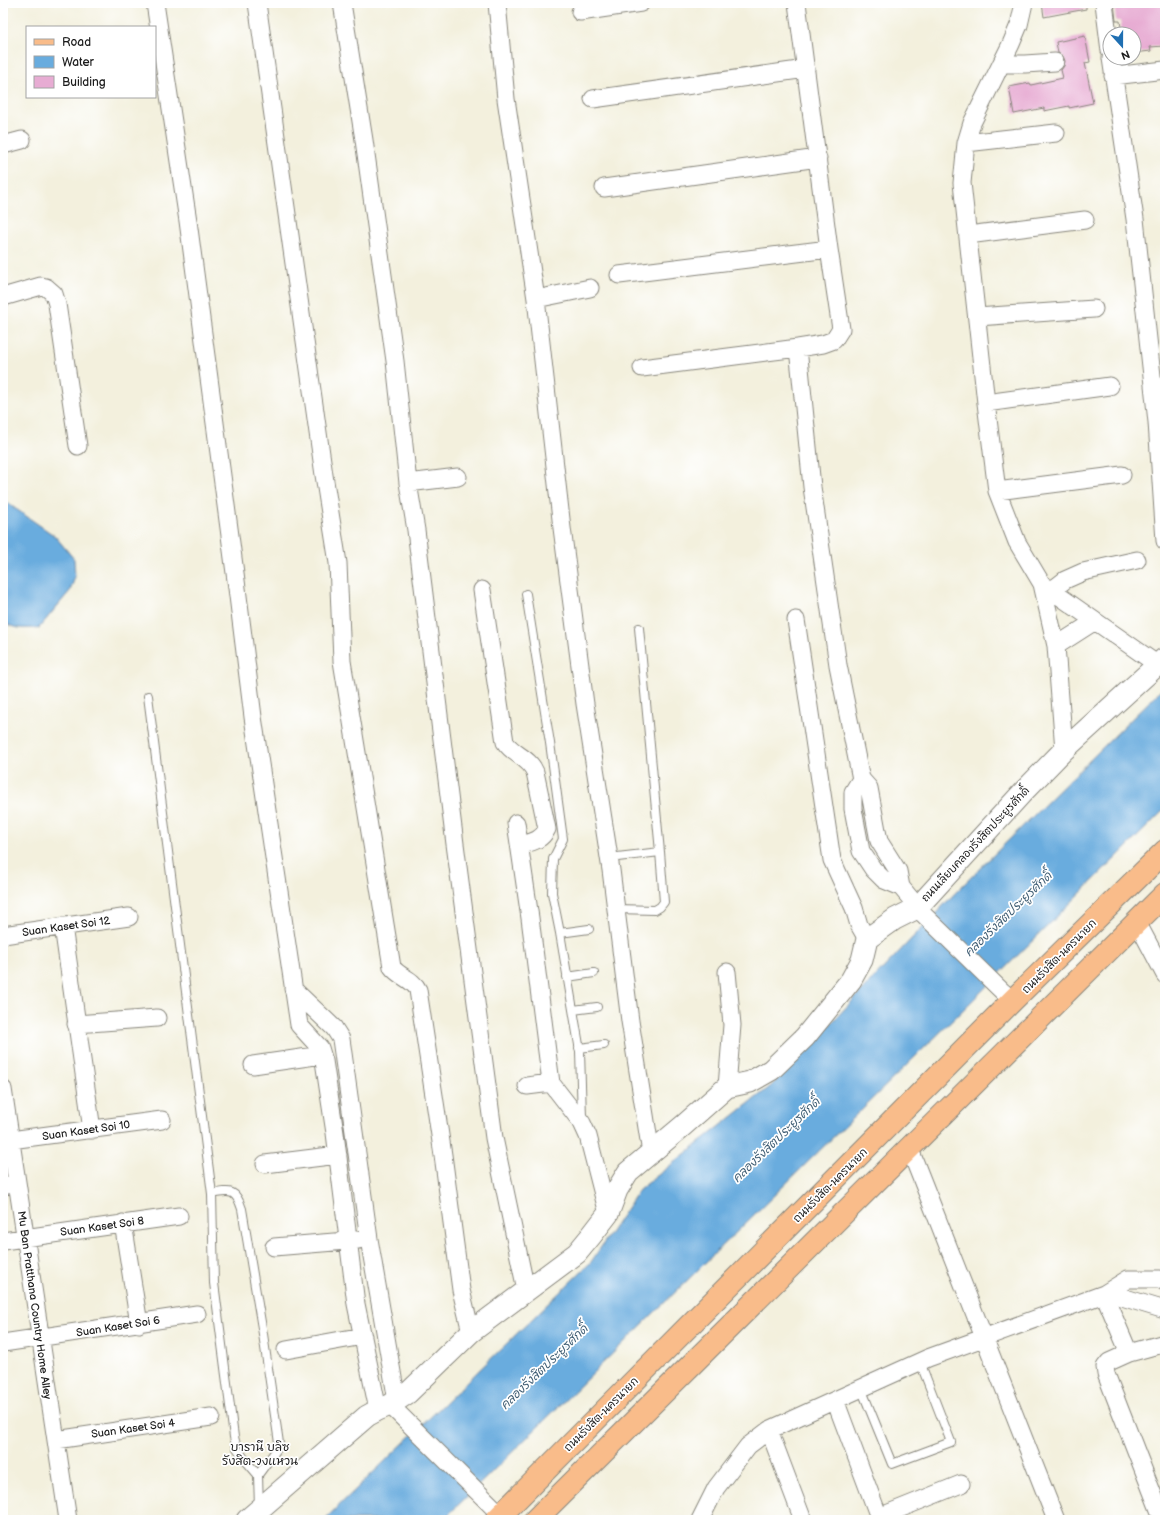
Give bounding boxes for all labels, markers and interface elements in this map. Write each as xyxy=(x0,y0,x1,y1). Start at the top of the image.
legend xyxy=(26,26,156,98)
north arrow xyxy=(1102,26,1142,66)
text: Road xyxy=(62,35,91,50)
text: N xyxy=(1119,47,1132,62)
text: Water xyxy=(62,55,94,70)
text: Building xyxy=(62,75,106,90)
street label: ถนนเลียบคลองรังสิตประยูรศักดิ์ xyxy=(915,780,1034,906)
water label: คลองรังสิตประยูรศักดิ์ xyxy=(958,863,1059,961)
street label: Suan Kaset Soi 12 xyxy=(21,914,111,939)
street label: ถนนรังสิต-นครนายก xyxy=(1019,916,1099,996)
water label: คลองรังสิตประยูรศักดิ์ xyxy=(726,1089,827,1187)
street label: Suan Kaset Soi 10 xyxy=(41,1118,131,1143)
street label: ถนนรังสิต-นครนายก xyxy=(790,1145,870,1225)
street label: Mu Ban Pratthana Country Home Alley xyxy=(15,1210,54,1400)
street label: Suan Kaset Soi 8 xyxy=(59,1214,145,1239)
street label: Suan Kaset Soi 6 xyxy=(75,1313,161,1340)
water label: คลองรังสิตประยูรศักดิ์ xyxy=(494,1316,595,1414)
street label: ถนนรังสิต-นครนายก xyxy=(561,1374,641,1454)
street label: Suan Kaset Soi 4 xyxy=(90,1416,176,1441)
district label: บารานี บลิซ รังสิต-วงแหวน xyxy=(222,1440,298,1469)

